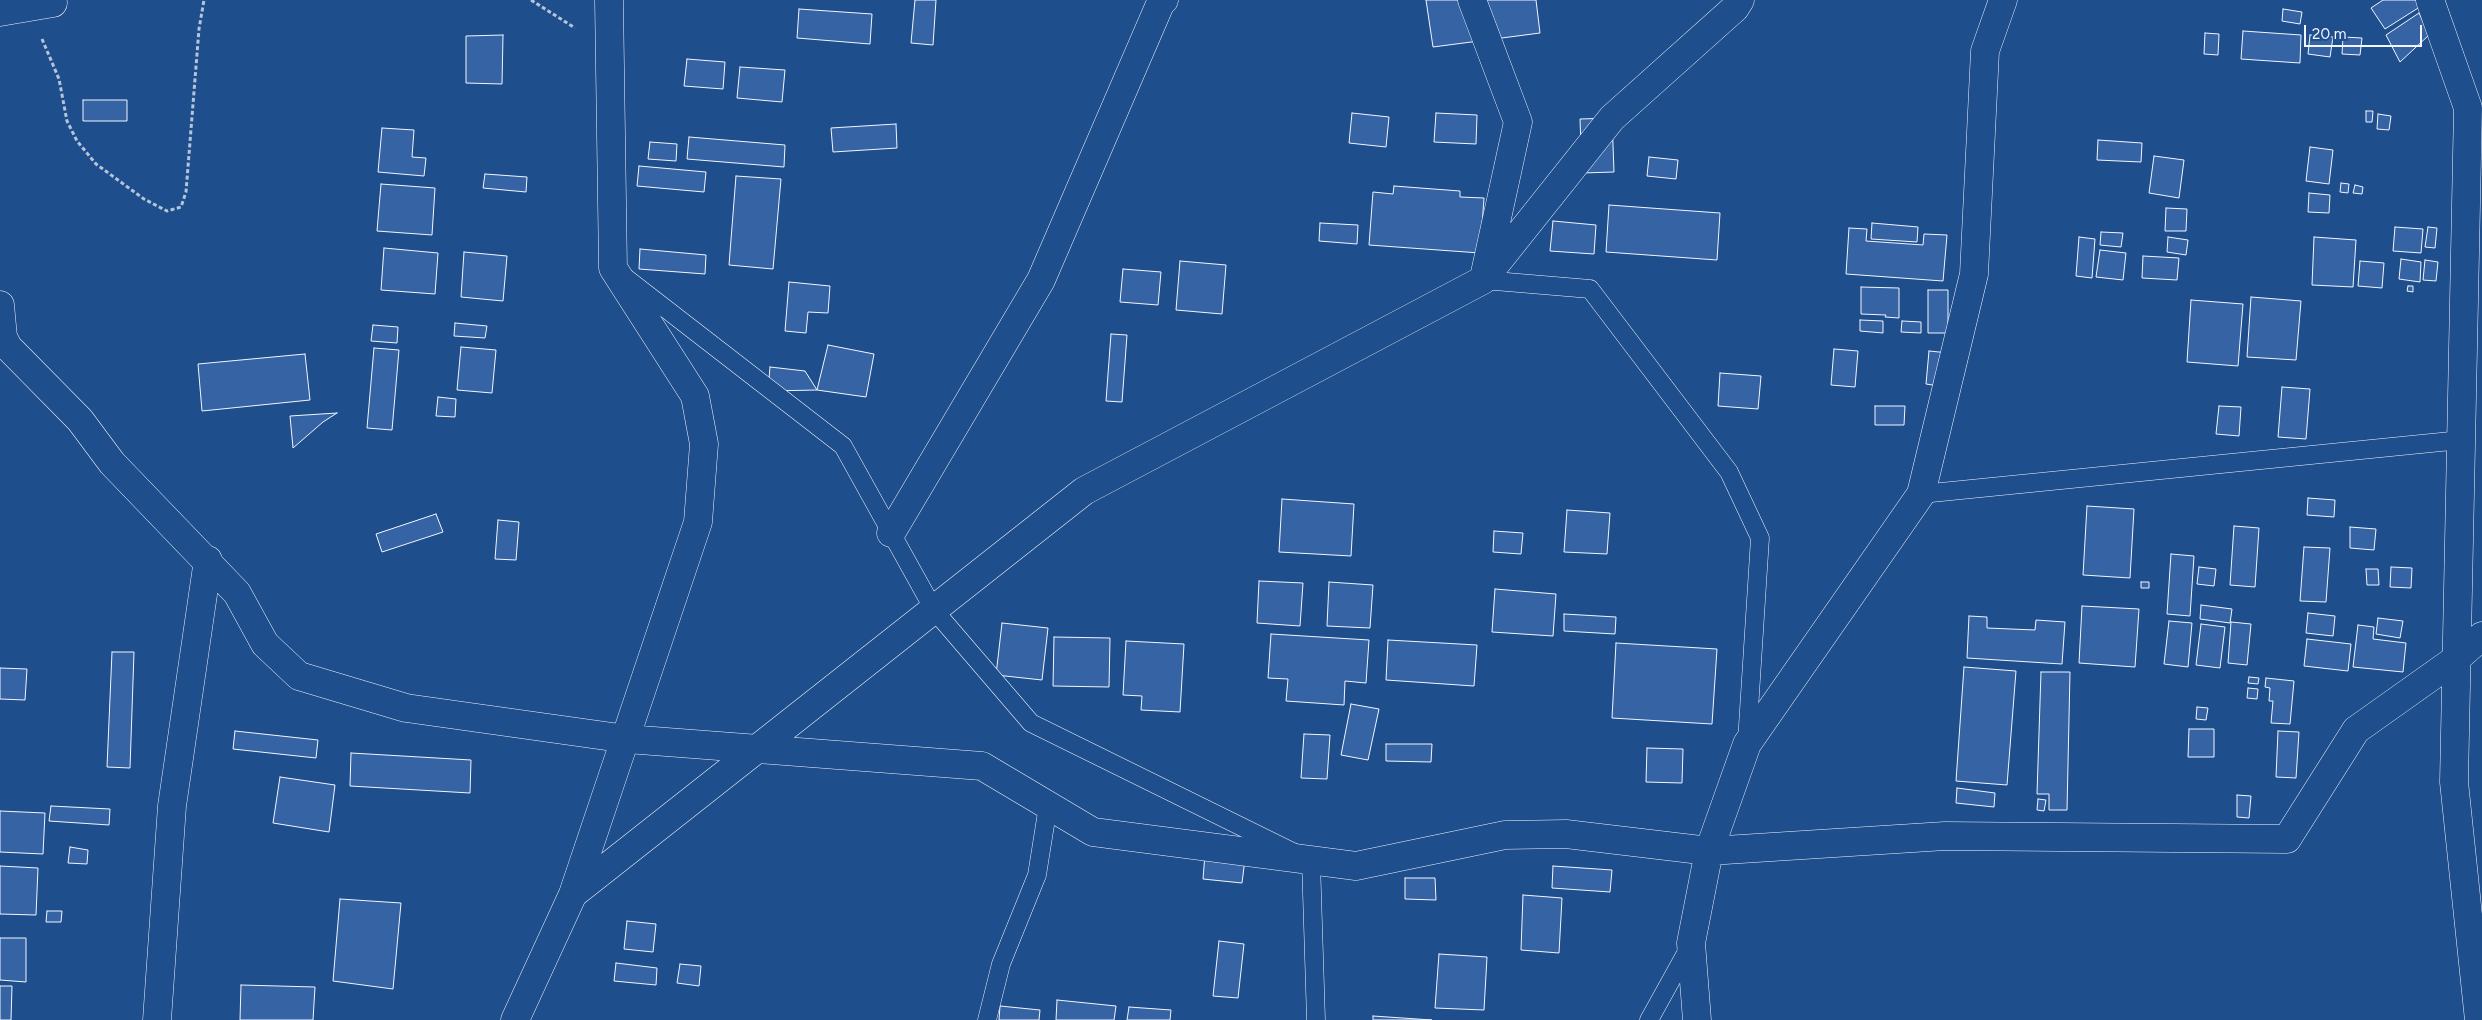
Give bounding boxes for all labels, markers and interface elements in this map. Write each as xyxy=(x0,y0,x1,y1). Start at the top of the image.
scale bar xyxy=(2307,15,2424,47)
text: 20 m xyxy=(2312,25,2346,43)

